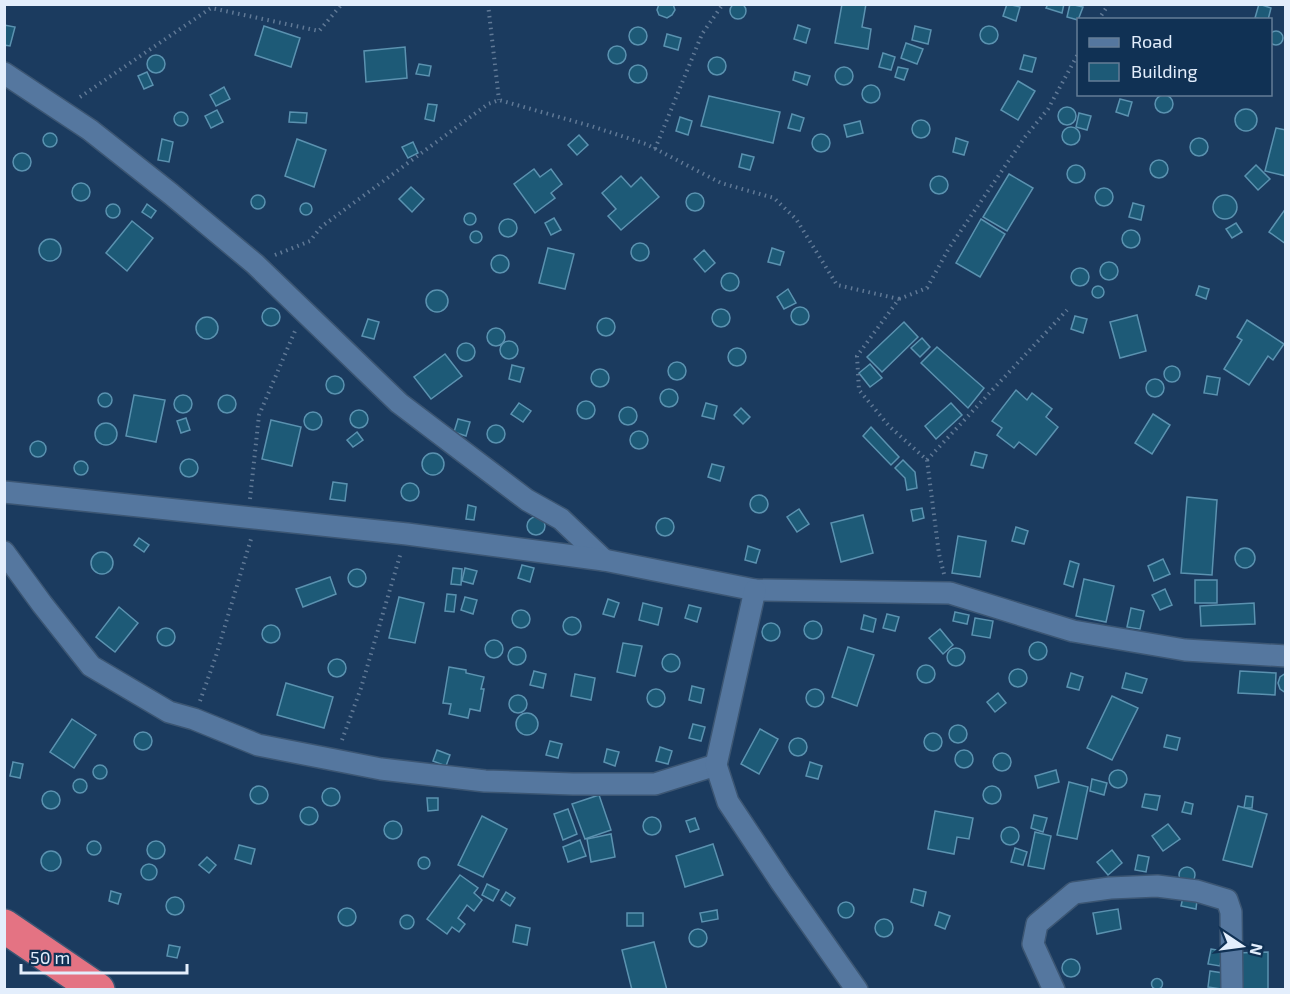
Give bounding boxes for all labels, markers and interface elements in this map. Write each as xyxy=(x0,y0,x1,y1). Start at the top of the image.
legend xyxy=(1077,18,1272,96)
text: Road xyxy=(1131,30,1172,52)
text: Building xyxy=(1131,60,1198,82)
north arrow xyxy=(1212,916,1272,976)
scale bar xyxy=(21,937,188,975)
text: N xyxy=(1247,942,1268,957)
text: 50 m xyxy=(30,946,70,968)

